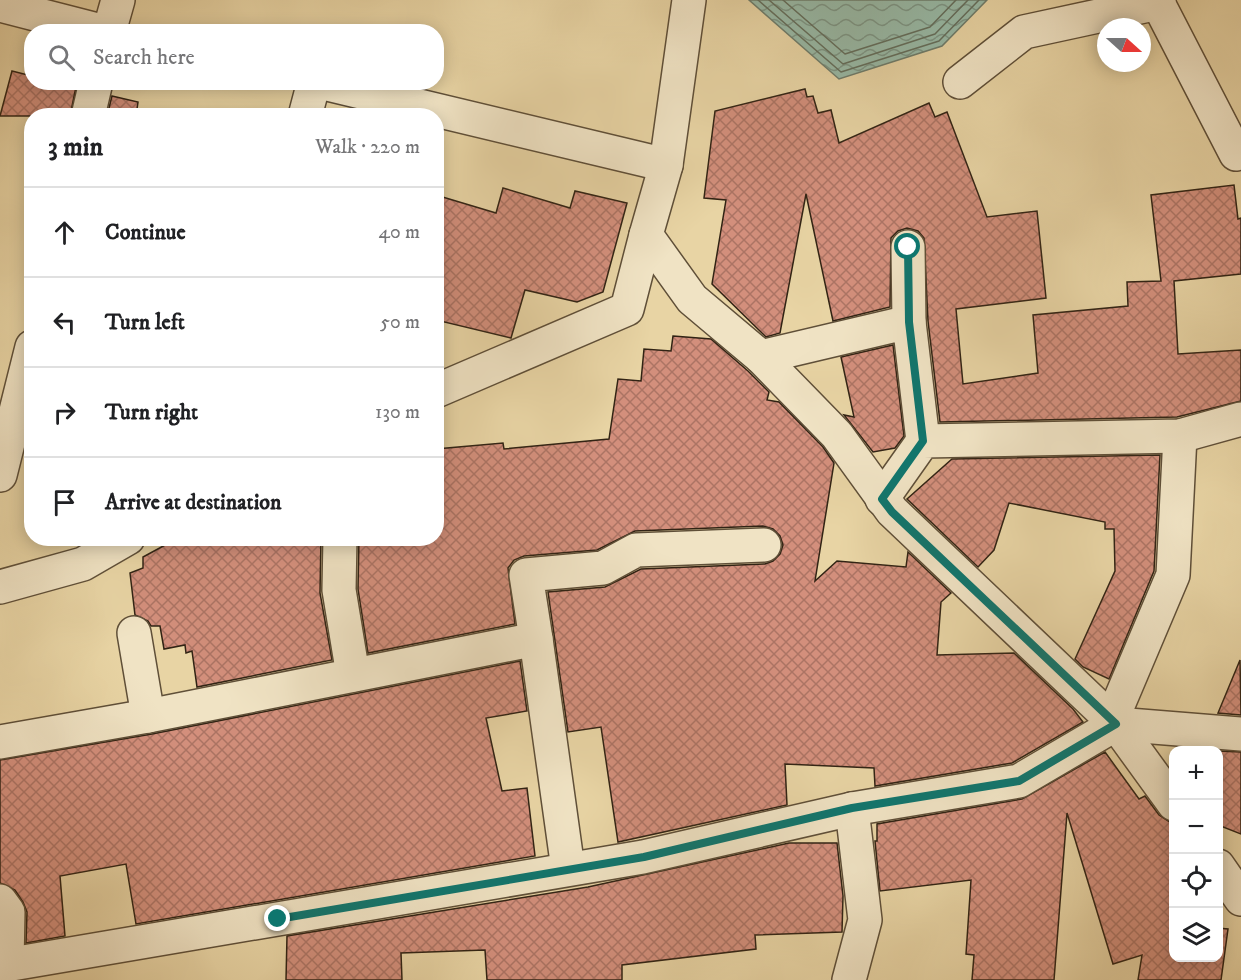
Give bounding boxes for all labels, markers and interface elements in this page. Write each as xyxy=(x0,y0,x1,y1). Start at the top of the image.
north arrow xyxy=(1097,18,1151,72)
search box xyxy=(24,24,444,90)
icon: search xyxy=(45,41,78,74)
text: Search here xyxy=(93,44,195,71)
text: 3 min xyxy=(48,131,103,164)
text: Walk · 220 m xyxy=(315,135,420,160)
icon: ahead xyxy=(48,216,81,249)
text: Continue xyxy=(105,219,186,246)
text: 40 m xyxy=(378,220,420,245)
route start xyxy=(894,233,920,259)
icon: left xyxy=(48,306,81,339)
text: Turn left xyxy=(105,309,185,336)
text: 50 m xyxy=(380,310,420,335)
icon: right xyxy=(48,396,81,429)
text: Turn right xyxy=(105,399,198,426)
text: 130 m xyxy=(375,400,420,425)
icon: arrive xyxy=(48,486,81,519)
text: Arrive at destination xyxy=(105,489,282,516)
map controls xyxy=(1169,746,1223,962)
button: + xyxy=(1169,746,1223,800)
button: − xyxy=(1169,800,1223,854)
button: locate xyxy=(1169,854,1223,908)
route end xyxy=(264,905,290,931)
button: layers xyxy=(1169,908,1223,962)

